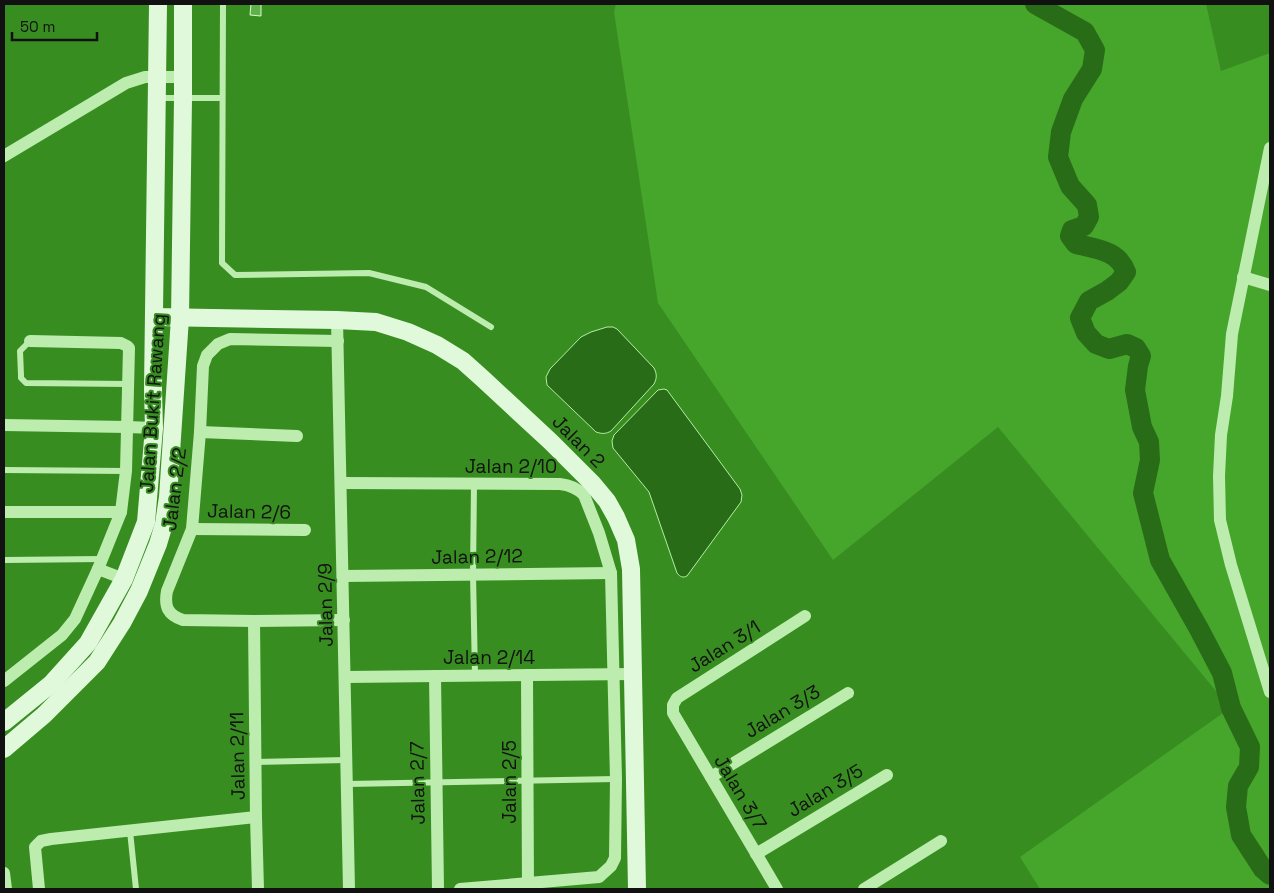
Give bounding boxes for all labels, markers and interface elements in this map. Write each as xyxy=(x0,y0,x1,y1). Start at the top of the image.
scale bar xyxy=(12,10,98,42)
text: 50 m xyxy=(20,17,55,36)
street label: Jalan Bukit Rawang xyxy=(134,313,171,493)
street label: Jalan 2 xyxy=(547,409,611,473)
street label: Jalan 2/2 xyxy=(157,446,192,532)
street label: Jalan 2/10 xyxy=(465,454,557,479)
street label: Jalan 2/6 xyxy=(207,498,291,525)
street label: Jalan 2/12 xyxy=(431,543,523,570)
street label: Jalan 2/9 xyxy=(312,563,339,647)
street label: Jalan 3/1 xyxy=(684,615,765,678)
street label: Jalan 2/14 xyxy=(443,645,535,670)
street label: Jalan 3/3 xyxy=(740,679,825,744)
street label: Jalan 2/11 xyxy=(224,712,251,800)
street label: Jalan 2/5 xyxy=(497,740,522,824)
street label: Jalan 2/7 xyxy=(404,741,431,825)
street label: Jalan 3/7 xyxy=(708,750,773,835)
street label: Jalan 3/5 xyxy=(783,758,868,823)

